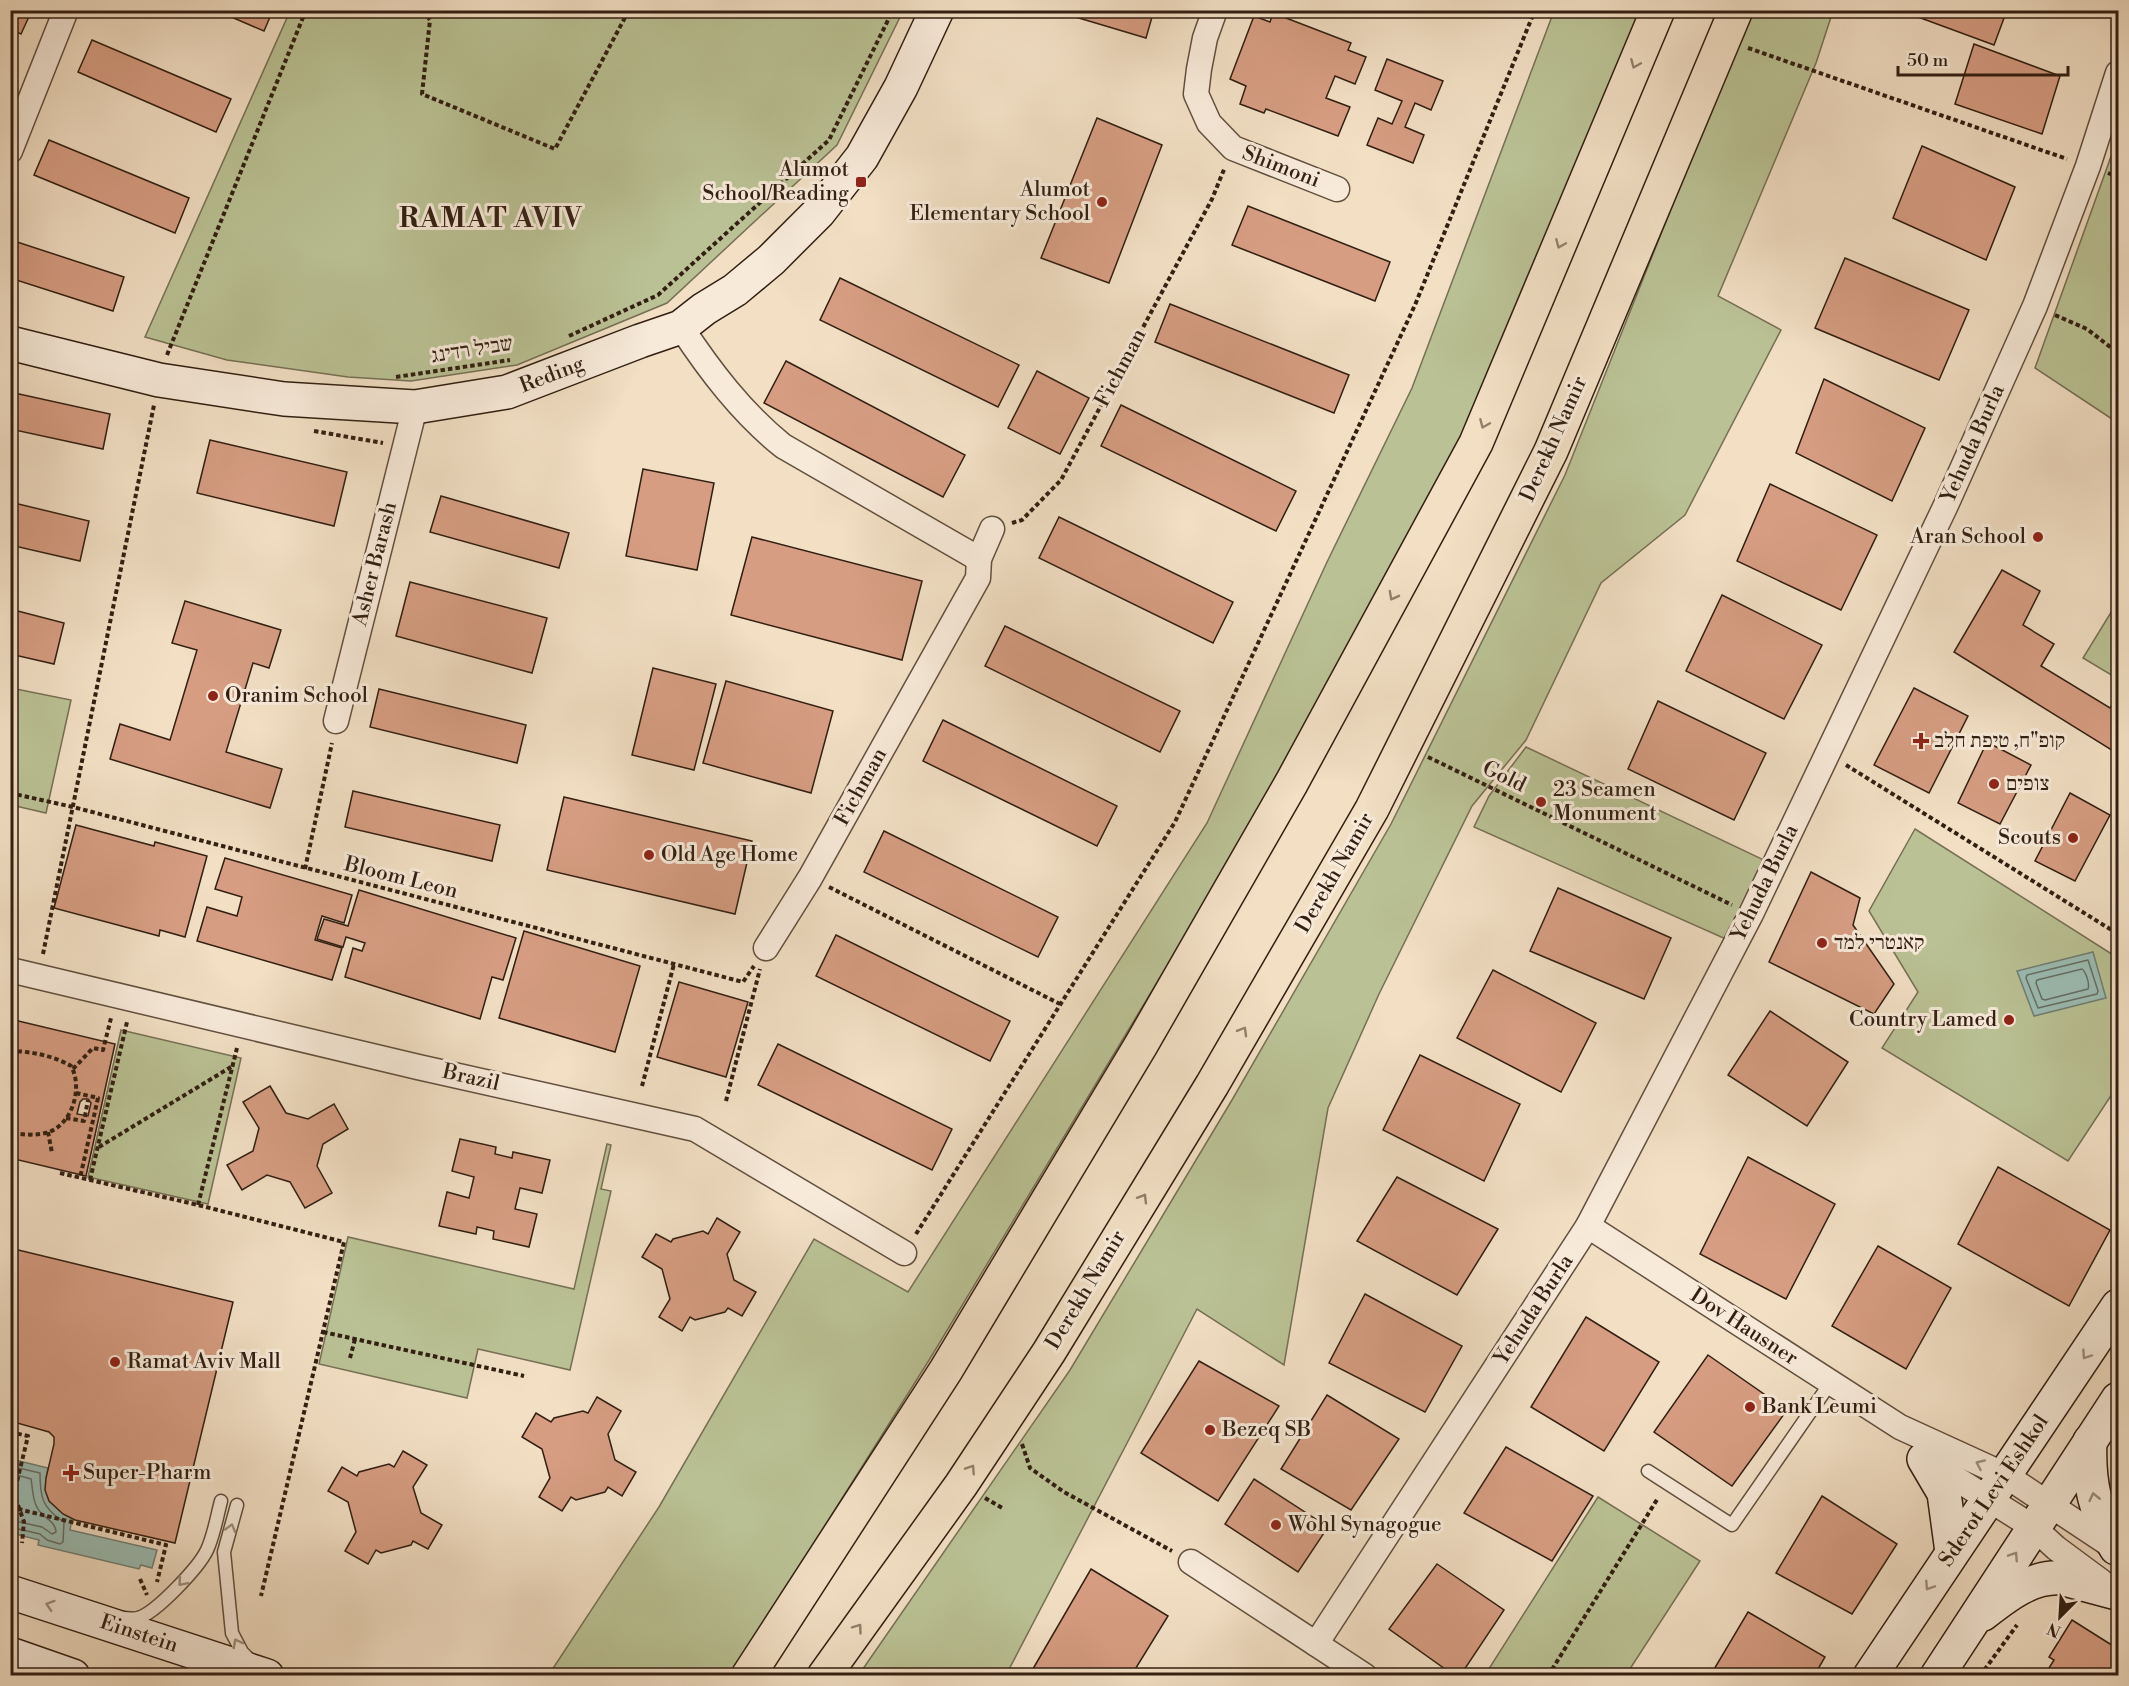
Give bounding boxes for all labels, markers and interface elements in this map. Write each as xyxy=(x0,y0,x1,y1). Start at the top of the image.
scale bar xyxy=(1898,39,2068,77)
text: 50 m xyxy=(1907,49,1949,72)
one-way arrow xyxy=(1630,58,1642,69)
street label: Shimoni xyxy=(1238,140,1324,194)
place label: Alumot School/Reading xyxy=(702,157,850,207)
marker: Alumot School/Reading xyxy=(854,175,868,189)
place label: Alumot Elementary School xyxy=(910,177,1091,227)
marker: Alumot Elementary School xyxy=(1095,195,1109,209)
district label: RAMAT AVIV xyxy=(399,202,583,236)
one-way arrow xyxy=(1555,238,1567,249)
street label: Fichman xyxy=(1090,324,1153,412)
street label: שביל רדינג xyxy=(429,331,515,369)
street label: Reding xyxy=(516,351,588,399)
street label: Derekh Namir xyxy=(1515,372,1593,506)
street label: Yehuda Burla xyxy=(1935,381,2011,508)
one-way arrow xyxy=(1479,418,1491,429)
street label: Asher Barash xyxy=(347,499,403,630)
place label: Aran School xyxy=(1909,524,2026,550)
marker: Aran School xyxy=(2031,530,2045,544)
one-way arrow xyxy=(1389,590,1400,600)
place label: Oranim School xyxy=(225,683,368,709)
marker: Oranim School xyxy=(206,689,220,703)
place label: קופ"ח, טיפת חלב xyxy=(1934,728,2065,754)
marker: קופ"ח, טיפת חלב xyxy=(1912,732,1930,750)
street label: Fichman xyxy=(829,743,893,830)
street label: Gold xyxy=(1478,755,1530,799)
place label: צופים xyxy=(2006,771,2049,797)
place label: 23 Seamen Monument xyxy=(1553,777,1657,827)
marker: צופים xyxy=(1987,777,2001,791)
marker: 23 Seamen Monument xyxy=(1534,795,1548,809)
street label: Derekh Namir xyxy=(1290,808,1380,938)
street label: Yehuda Burla xyxy=(1725,820,1805,946)
place label: Scouts xyxy=(1998,825,2061,851)
marker: Scouts xyxy=(2066,831,2080,845)
place label: Old Age Home xyxy=(661,842,798,868)
marker: Old Age Home xyxy=(642,848,656,862)
street label: Bloom Leon xyxy=(341,851,461,905)
place label: קאנטרי למד xyxy=(1834,930,1925,956)
marker: קאנטרי למד xyxy=(1815,936,1829,950)
place label: Country Lamed xyxy=(1849,1007,1997,1033)
marker: Country Lamed xyxy=(2002,1013,2016,1027)
one-way arrow xyxy=(1236,1027,1247,1037)
street label: Brazil xyxy=(439,1059,502,1097)
one-way arrow xyxy=(1135,1194,1147,1204)
street label: Derekh Namir xyxy=(1040,1226,1132,1354)
street label: Yehuda Burla xyxy=(1488,1250,1580,1371)
street label: Dov Hausner xyxy=(1685,1283,1803,1371)
one-way arrow xyxy=(2082,1348,2093,1359)
place label: Ramat Aviv Mall xyxy=(127,1349,281,1375)
marker: Ramat Aviv Mall xyxy=(108,1355,122,1369)
place label: Bank Leumi xyxy=(1761,1394,1877,1420)
marker: Bank Leumi xyxy=(1743,1400,1757,1414)
street label: Sderot Levi Eshkol xyxy=(1933,1410,2055,1572)
place label: Bezeq SB xyxy=(1221,1417,1311,1443)
marker: Bezeq SB xyxy=(1203,1423,1217,1437)
place label: Super-Pharm xyxy=(83,1460,211,1486)
one-way arrow xyxy=(1975,1460,1986,1472)
one-way arrow xyxy=(964,1465,975,1476)
marker: Super-Pharm xyxy=(64,1466,78,1480)
one-way arrow xyxy=(2088,1492,2101,1502)
place label: Wohl Synagogue xyxy=(1287,1512,1442,1538)
marker: Wohl Synagogue xyxy=(1269,1518,1283,1532)
one-way arrow xyxy=(223,1523,236,1533)
one-way arrow xyxy=(2007,1552,2019,1562)
one-way arrow xyxy=(178,1575,189,1586)
one-way arrow xyxy=(1925,1579,1936,1590)
north arrow xyxy=(2030,1587,2090,1647)
one-way arrow xyxy=(45,1600,56,1613)
street label: Einstein xyxy=(97,1609,182,1659)
text: N xyxy=(2044,1618,2064,1641)
one-way arrow xyxy=(851,1624,862,1635)
one-way arrow xyxy=(233,1639,244,1649)

